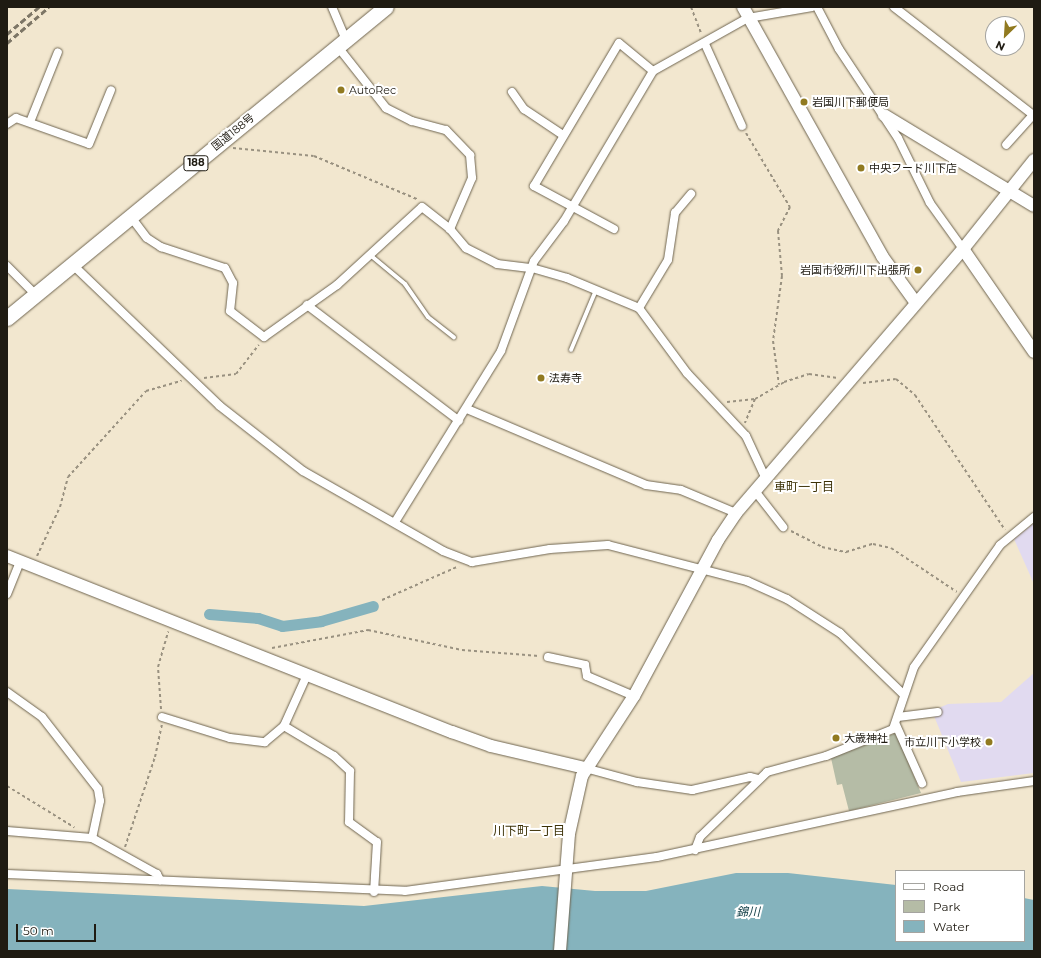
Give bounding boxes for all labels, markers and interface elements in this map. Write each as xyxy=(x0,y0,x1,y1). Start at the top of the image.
north arrow xyxy=(985,16,1025,56)
text: N xyxy=(993,38,1007,54)
place label: AutoRec xyxy=(349,83,396,97)
marker: AutoRec xyxy=(336,85,346,95)
place label: 岩国川下郵便局 xyxy=(812,95,889,109)
marker: 岩国川下郵便局 xyxy=(799,97,809,107)
street label: 国道188号 xyxy=(209,111,257,153)
road number: 188 xyxy=(183,155,209,171)
place label: 中央フード川下店 xyxy=(869,161,957,175)
marker: 中央フード川下店 xyxy=(856,163,866,173)
place label: 岩国市役所川下出張所 xyxy=(800,263,910,277)
marker: 岩国市役所川下出張所 xyxy=(913,265,923,275)
place label: 法寿寺 xyxy=(549,371,582,385)
marker: 法寿寺 xyxy=(536,373,546,383)
district label: 車町一丁目 xyxy=(774,480,834,494)
place label: 大歳神社 xyxy=(844,731,888,745)
marker: 大歳神社 xyxy=(831,733,841,743)
place label: 市立川下小学校 xyxy=(904,735,981,749)
marker: 市立川下小学校 xyxy=(984,737,994,747)
district label: 川下町一丁目 xyxy=(493,824,565,838)
legend xyxy=(895,870,1025,942)
text: Road xyxy=(933,879,964,894)
text: Park xyxy=(933,899,960,914)
water label: 錦川 xyxy=(736,905,760,919)
scale bar xyxy=(18,916,98,942)
text: Water xyxy=(933,919,969,934)
text: 50 m xyxy=(23,923,54,938)

